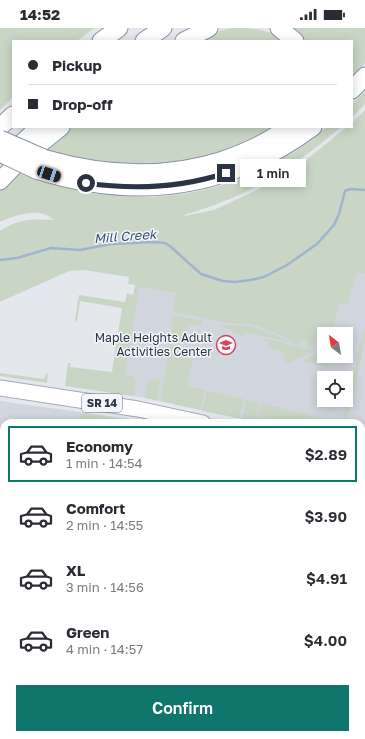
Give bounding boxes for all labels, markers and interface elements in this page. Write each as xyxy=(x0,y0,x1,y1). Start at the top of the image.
text: 14:52 xyxy=(20,5,60,23)
text: Pickup xyxy=(52,56,102,74)
text: Drop-off xyxy=(52,95,112,113)
callout: 1 min xyxy=(240,159,306,187)
route end xyxy=(217,164,235,182)
car xyxy=(36,165,62,183)
text: 1 min xyxy=(257,165,289,181)
route start xyxy=(77,174,95,192)
water label: Mill Creek xyxy=(93,226,158,246)
north arrow xyxy=(317,327,353,363)
map controls xyxy=(317,327,353,407)
place label: Maple Heights Adult Activities Center xyxy=(95,330,212,359)
school or university icon: Maple Heights Adult Activities Center xyxy=(215,334,237,356)
button: locate xyxy=(317,371,353,407)
road number: SR 14 xyxy=(82,394,122,412)
icon: car xyxy=(18,436,54,472)
text: Economy xyxy=(66,437,133,455)
text: $2.89 xyxy=(305,445,347,463)
text: 1 min · 14:54 xyxy=(66,455,143,471)
icon: car xyxy=(18,498,54,534)
text: Comfort xyxy=(66,499,125,517)
text: $3.90 xyxy=(304,507,347,525)
text: 2 min · 14:55 xyxy=(66,517,143,533)
icon: car xyxy=(18,560,54,596)
text: XL xyxy=(66,561,85,579)
text: $4.91 xyxy=(306,569,347,587)
text: 3 min · 14:56 xyxy=(66,579,144,595)
icon: car xyxy=(18,622,54,658)
text: Green xyxy=(66,623,109,641)
text: $4.00 xyxy=(304,631,347,649)
text: 4 min · 14:57 xyxy=(66,641,143,657)
button: Confirm xyxy=(16,685,349,731)

